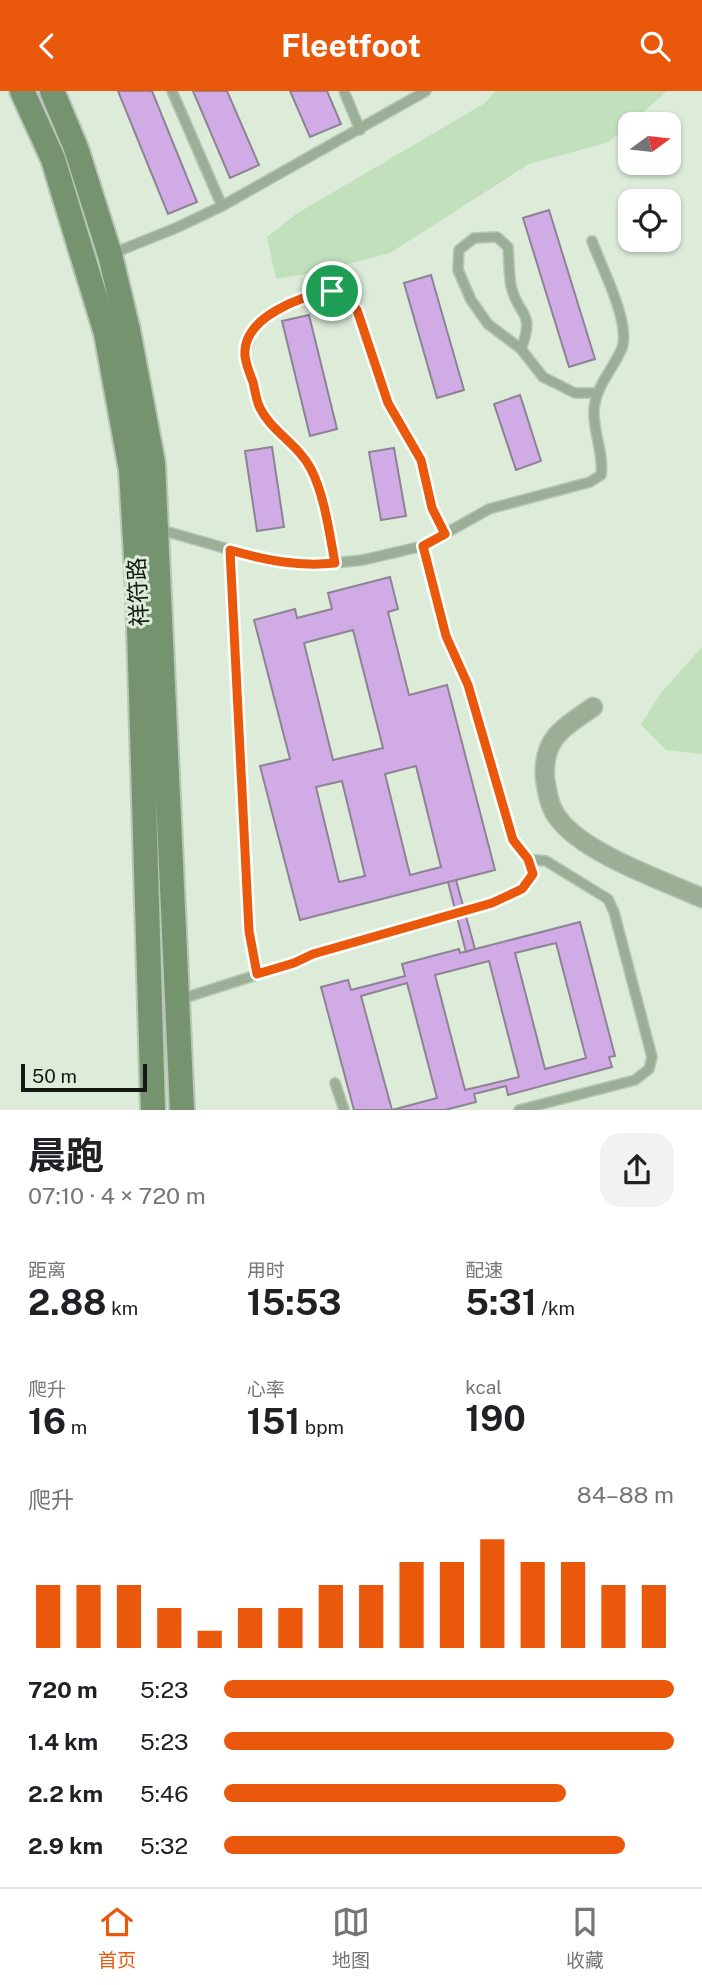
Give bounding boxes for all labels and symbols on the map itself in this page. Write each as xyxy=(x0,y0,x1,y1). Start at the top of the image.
north arrow xyxy=(618,112,681,175)
pin xyxy=(302,261,362,321)
street label: 祥符路 xyxy=(122,557,153,627)
scale bar xyxy=(21,1061,147,1093)

